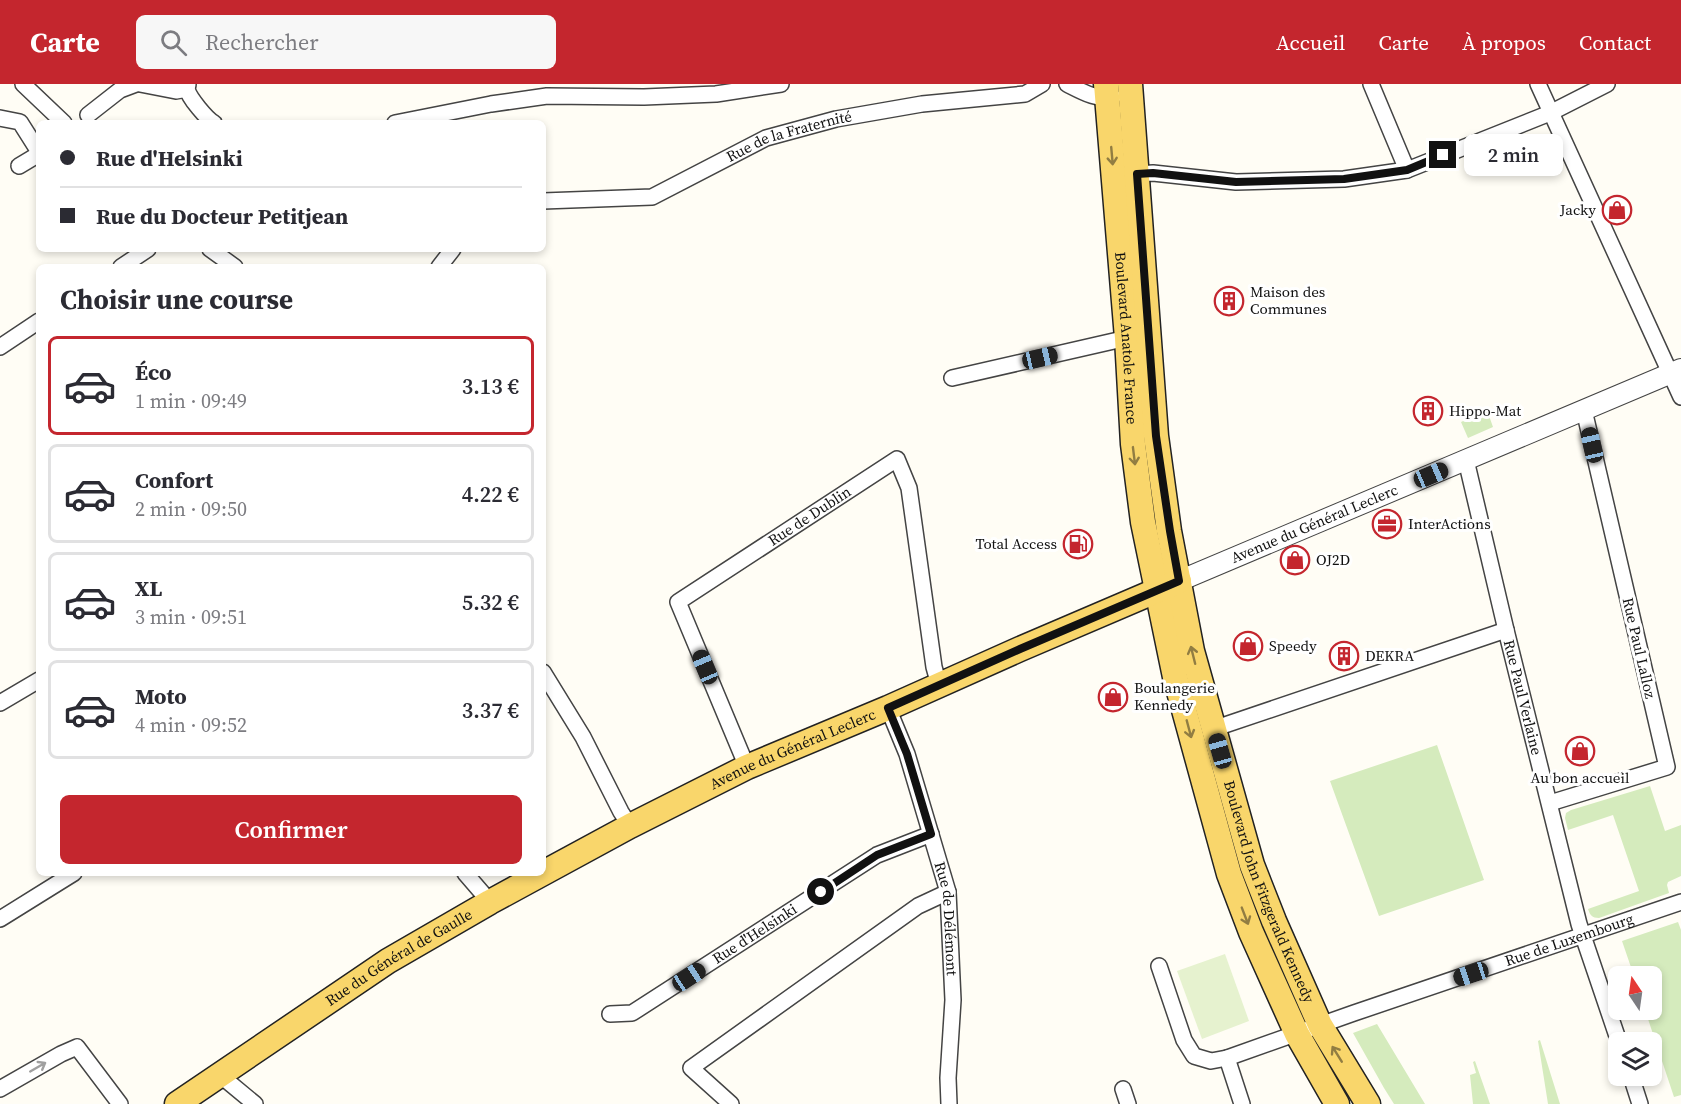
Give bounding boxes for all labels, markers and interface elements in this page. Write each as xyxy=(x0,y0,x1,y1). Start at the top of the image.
search box xyxy=(136,15,556,69)
text: Carte xyxy=(30,23,100,61)
icon: search xyxy=(157,26,190,59)
text: Rechercher xyxy=(205,27,319,57)
text: Accueil xyxy=(1276,28,1345,57)
text: Carte xyxy=(1378,28,1429,57)
text: À propos xyxy=(1462,28,1546,57)
text: Contact xyxy=(1579,28,1651,57)
street label: Rue de la Fraternité xyxy=(722,105,854,167)
callout: 2 min xyxy=(1464,134,1563,176)
route end xyxy=(1429,141,1456,168)
text: 2 min xyxy=(1488,141,1539,169)
text: Rue d'Helsinki xyxy=(96,143,243,173)
one-way arrow xyxy=(1107,146,1118,166)
shop icon: Jacky xyxy=(1601,194,1633,226)
place label: Jacky xyxy=(1559,199,1596,220)
text: Rue du Docteur Petitjean xyxy=(96,201,348,231)
street label: Boulevard Anatole France xyxy=(1110,251,1143,425)
text: Choisir une course xyxy=(60,281,293,318)
place label: Maison des Communes xyxy=(1250,281,1327,319)
building icon: Maison des Communes xyxy=(1213,285,1245,317)
car xyxy=(1020,345,1060,371)
text: Éco xyxy=(135,357,172,387)
icon: car xyxy=(63,359,117,413)
text: 3.13 € xyxy=(462,371,519,401)
text: 1 min · 09:49 xyxy=(135,387,247,415)
building icon: Hippo-Mat xyxy=(1412,395,1444,427)
place label: Hippo-Mat xyxy=(1449,400,1521,421)
car xyxy=(1579,425,1605,465)
one-way arrow xyxy=(1129,445,1140,465)
car xyxy=(1411,460,1451,490)
text: Confort xyxy=(135,465,213,495)
icon: car xyxy=(63,467,117,521)
text: 4.22 € xyxy=(462,479,519,509)
street label: Avenue du Général Leclerc xyxy=(1228,479,1401,568)
street label: Rue de Dublin xyxy=(764,481,855,550)
text: 2 min · 09:50 xyxy=(135,495,247,523)
office icon: InterActions xyxy=(1371,508,1403,540)
place label: InterActions xyxy=(1408,513,1491,534)
fuel station icon: Total Access xyxy=(1062,528,1094,560)
place label: Total Access xyxy=(975,533,1057,554)
shop icon: OJ2D xyxy=(1279,544,1311,576)
place label: OJ2D xyxy=(1316,549,1350,570)
text: XL xyxy=(135,573,162,603)
icon: car xyxy=(63,575,117,629)
text: 5.32 € xyxy=(462,587,519,617)
street label: Rue Paul Lalloz xyxy=(1618,595,1661,701)
text: 3 min · 09:51 xyxy=(135,603,247,631)
shop icon: Speedy xyxy=(1232,630,1264,662)
place label: Speedy xyxy=(1269,635,1317,656)
street label: Rue Paul Verlaine xyxy=(1499,637,1548,757)
building icon: DEKRA xyxy=(1328,640,1360,672)
place label: DEKRA xyxy=(1365,645,1414,666)
one-way arrow xyxy=(1187,646,1199,665)
car xyxy=(690,647,720,687)
place label: Boulangerie Kennedy xyxy=(1134,677,1215,715)
text: Moto xyxy=(135,681,187,711)
shop icon: Boulangerie Kennedy xyxy=(1097,681,1129,713)
icon: car xyxy=(63,683,117,737)
text: 3.37 € xyxy=(462,695,519,725)
street label: Avenue du Général Leclerc xyxy=(706,703,879,794)
text: 4 min · 09:52 xyxy=(135,711,247,739)
one-way arrow xyxy=(1184,720,1196,739)
car xyxy=(1206,731,1234,771)
shop icon: Au bon accueil xyxy=(1564,735,1596,767)
place label: Au bon accueil xyxy=(1531,767,1630,788)
street label: Boulevard John Fitzgerald Kennedy xyxy=(1219,778,1320,1006)
button: Confirmer xyxy=(60,795,522,864)
street label: Rue de Délémont xyxy=(930,859,963,976)
route start xyxy=(807,878,834,905)
street label: Rue d'Helsinki xyxy=(708,898,801,968)
street label: Rue du Général de Gaulle xyxy=(321,903,476,1011)
one-way arrow xyxy=(1240,906,1251,925)
street label: Rue de Luxembourg xyxy=(1502,908,1636,971)
car xyxy=(669,960,709,994)
car xyxy=(1451,960,1491,988)
north arrow xyxy=(1608,966,1662,1020)
map controls xyxy=(1608,966,1662,1086)
button: layers xyxy=(1608,1032,1662,1086)
one-way arrow xyxy=(1331,1046,1343,1063)
one-way arrow xyxy=(29,1061,46,1073)

